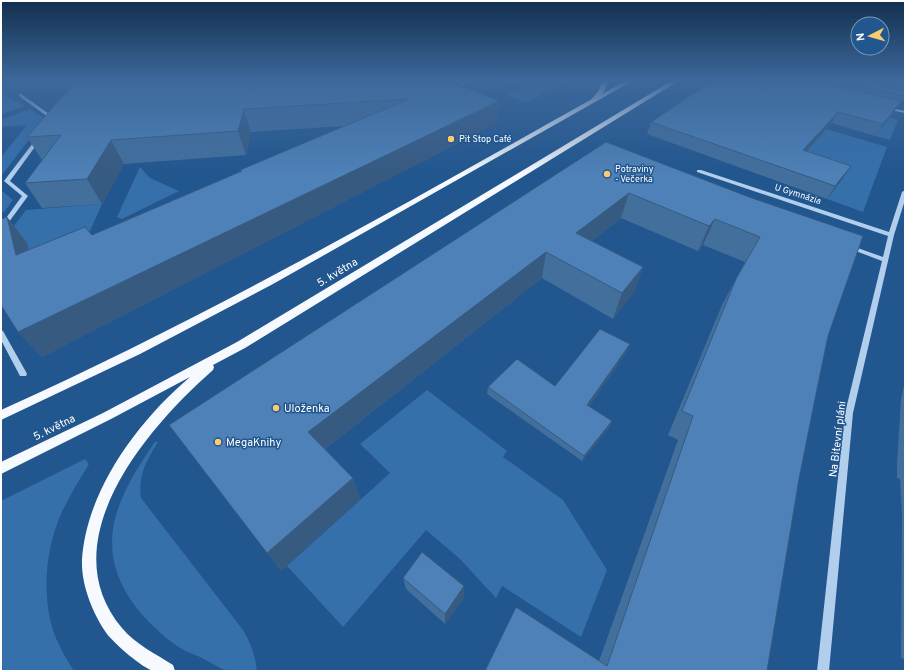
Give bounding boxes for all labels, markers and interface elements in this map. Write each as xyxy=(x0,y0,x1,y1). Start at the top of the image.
north arrow xyxy=(850,16,890,56)
text: N xyxy=(854,32,868,42)
marker: Pit Stop Café xyxy=(446,134,456,144)
place label: Pit Stop Café xyxy=(459,134,512,145)
place label: Potraviny - Večerka xyxy=(615,164,654,185)
marker: Potraviny - Večerka xyxy=(602,169,612,179)
street label: U Gymnázia xyxy=(773,182,823,207)
street label: 5. května xyxy=(315,255,361,290)
street label: Na Bitevní pláni xyxy=(826,400,850,478)
place label: Uloženka xyxy=(284,402,330,416)
marker: Uloženka xyxy=(271,403,281,413)
street label: 5. května xyxy=(31,412,78,444)
place label: MegaKnihy xyxy=(226,436,281,450)
marker: MegaKnihy xyxy=(213,437,223,447)

